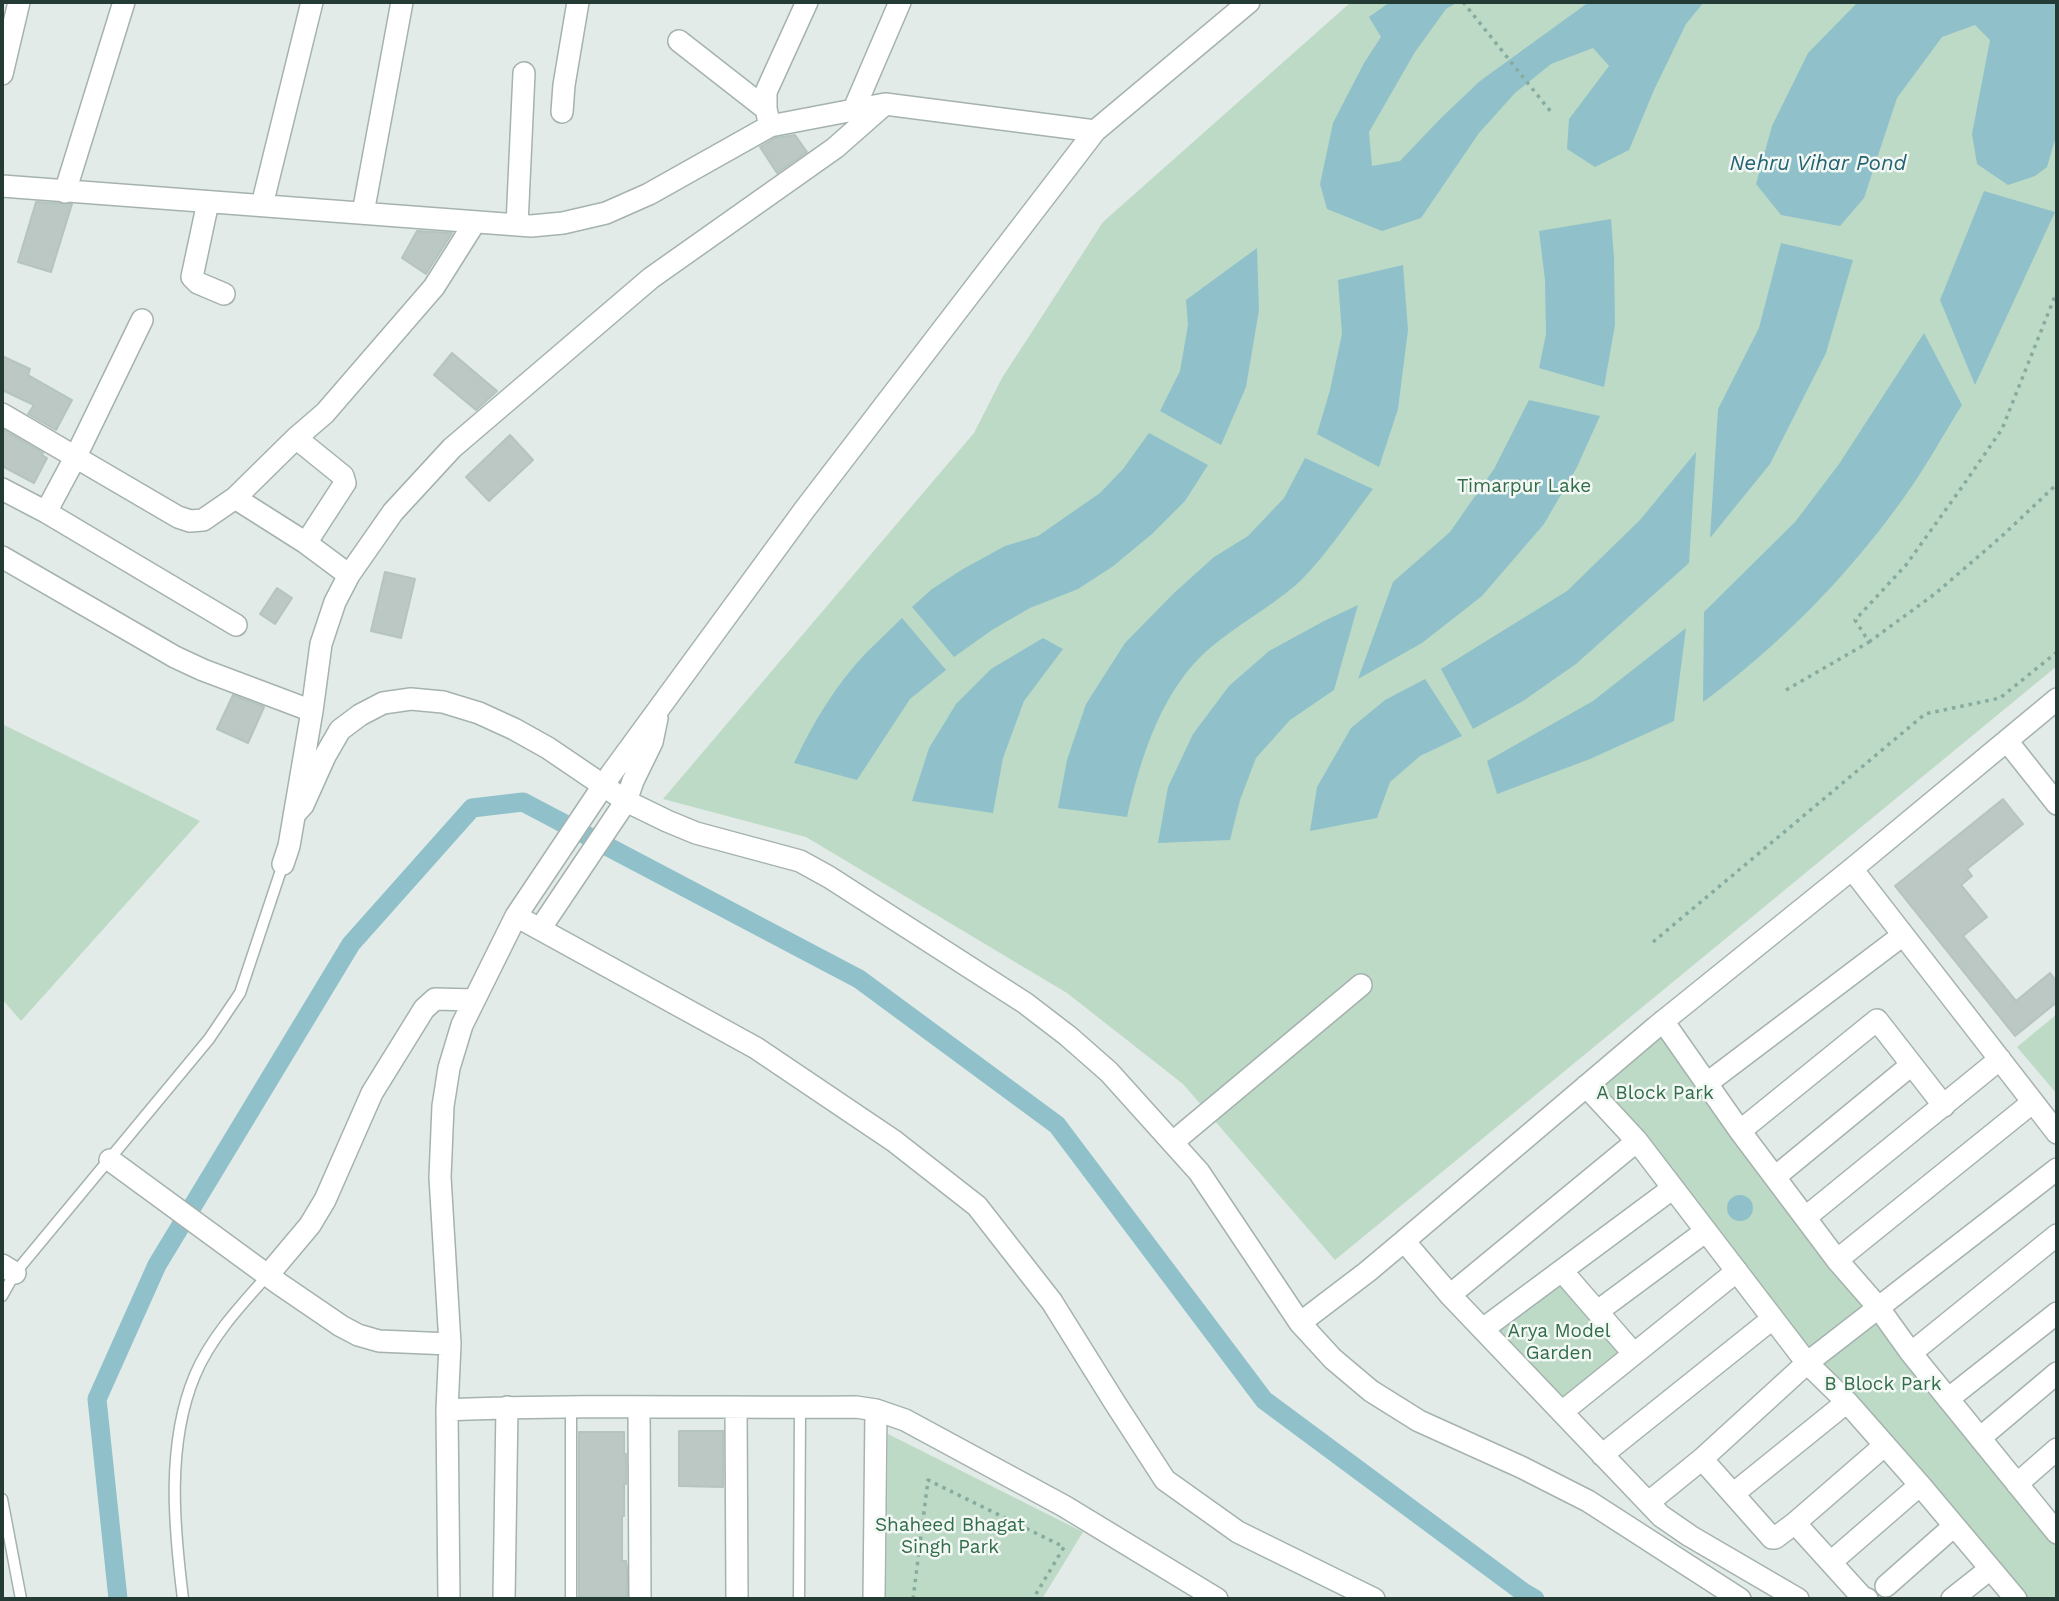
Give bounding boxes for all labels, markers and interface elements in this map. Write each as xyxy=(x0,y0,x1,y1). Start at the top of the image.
water label: Nehru Vihar Pond xyxy=(1729,151,1907,177)
park label: Timarpur Lake xyxy=(1457,475,1591,497)
park label: A Block Park xyxy=(1596,1082,1714,1104)
park label: Arya Model Garden xyxy=(1507,1320,1611,1364)
park label: B Block Park xyxy=(1824,1373,1942,1395)
park label: Shaheed Bhagat Singh Park xyxy=(875,1514,1025,1558)

